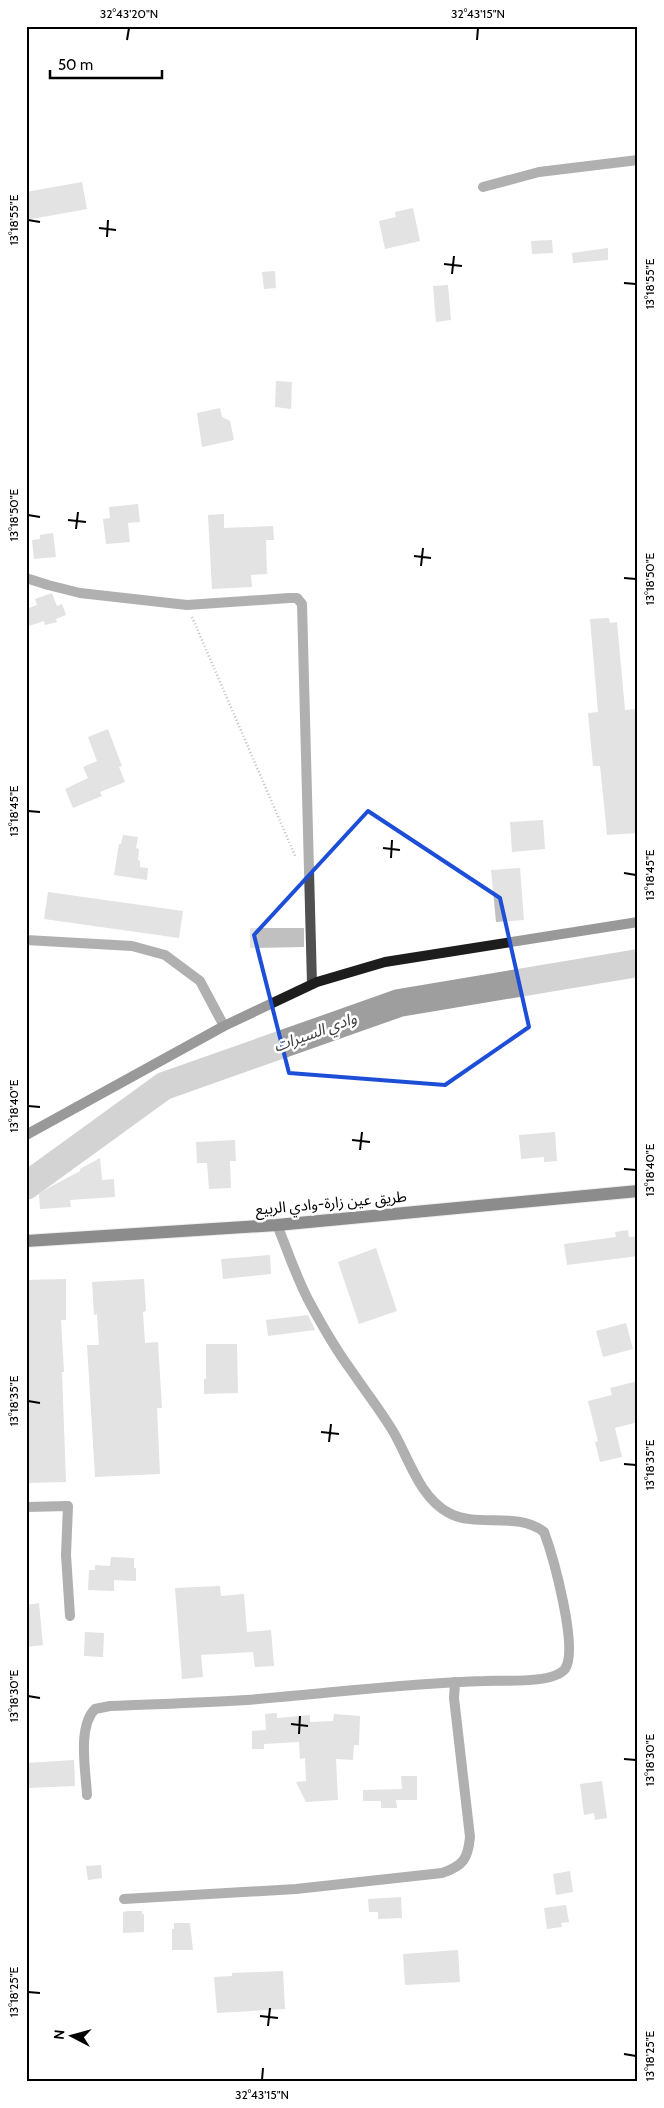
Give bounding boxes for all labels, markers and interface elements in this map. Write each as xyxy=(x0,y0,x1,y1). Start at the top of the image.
text: 32°43'20"N xyxy=(100,6,158,21)
text: 32°43'15"N xyxy=(451,6,505,21)
scale bar xyxy=(50,48,162,80)
text: 50 m xyxy=(58,56,93,74)
text: 13°18'55"E xyxy=(6,194,21,245)
text: 13°18'55"E xyxy=(642,258,657,309)
text: 13°18'50"E xyxy=(6,488,21,541)
text: 13°18'50"E xyxy=(642,552,657,605)
text: 13°18'45"E xyxy=(6,785,21,836)
text: 13°18'45"E xyxy=(642,849,657,900)
water label: وادي السيرات xyxy=(271,1008,360,1059)
text: 13°18'40"E xyxy=(6,1079,21,1132)
text: 13°18'40"E xyxy=(642,1143,657,1196)
street label: طريق عين زارة-وادي الربيع xyxy=(255,1187,408,1222)
text: 13°18'35"E xyxy=(6,1375,21,1426)
text: 13°18'35"E xyxy=(642,1439,657,1490)
text: 13°18'30"E xyxy=(6,1669,21,1722)
text: 13°18'30"E xyxy=(642,1733,657,1786)
text: 13°18'25"E xyxy=(6,1966,21,2017)
north arrow xyxy=(48,2010,98,2060)
text: N xyxy=(50,2029,69,2041)
text: 13°18'25"E xyxy=(642,2030,657,2081)
text: 32°43'15"N xyxy=(235,2087,289,2102)

